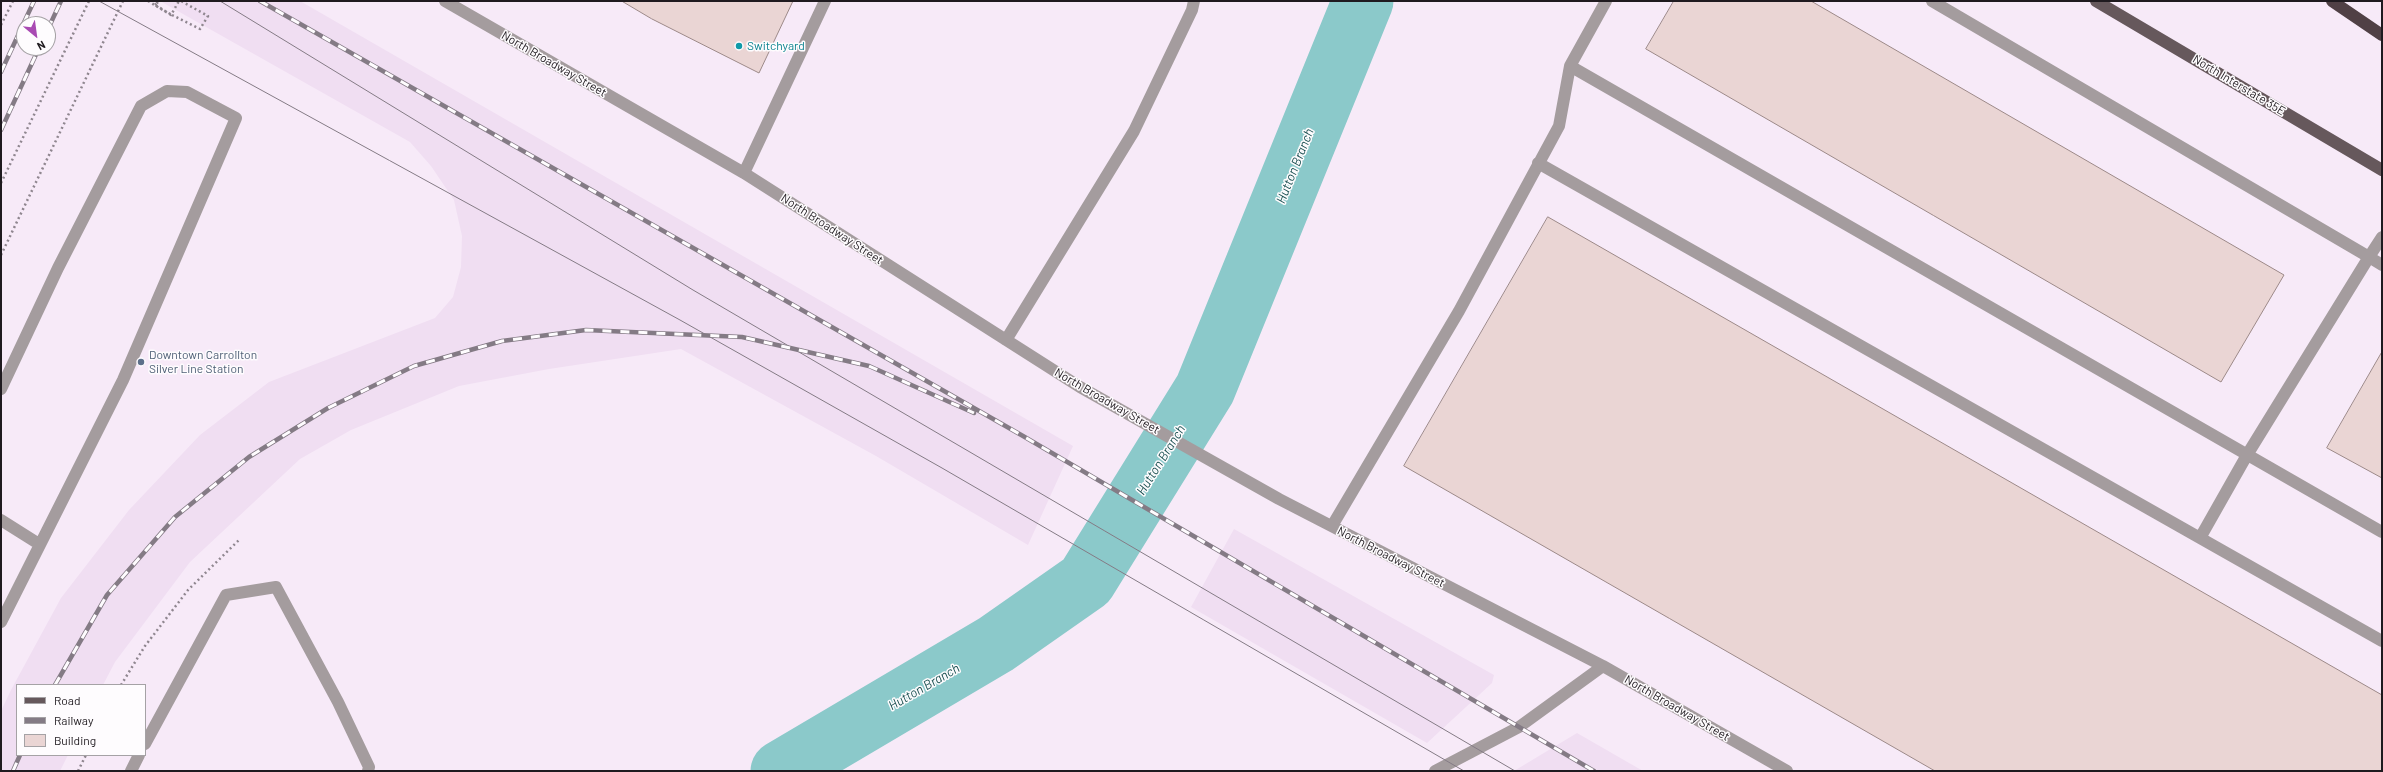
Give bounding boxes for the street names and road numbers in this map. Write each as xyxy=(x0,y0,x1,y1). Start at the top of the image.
street label: North Broadway Street xyxy=(499,28,609,100)
street label: North Interstate 35E xyxy=(2190,52,2288,118)
street label: North Broadway Street xyxy=(778,191,886,267)
street label: North Broadway Street xyxy=(1052,365,1162,437)
street label: North Broadway Street xyxy=(1335,524,1447,590)
street label: North Broadway Street xyxy=(1622,672,1732,744)

